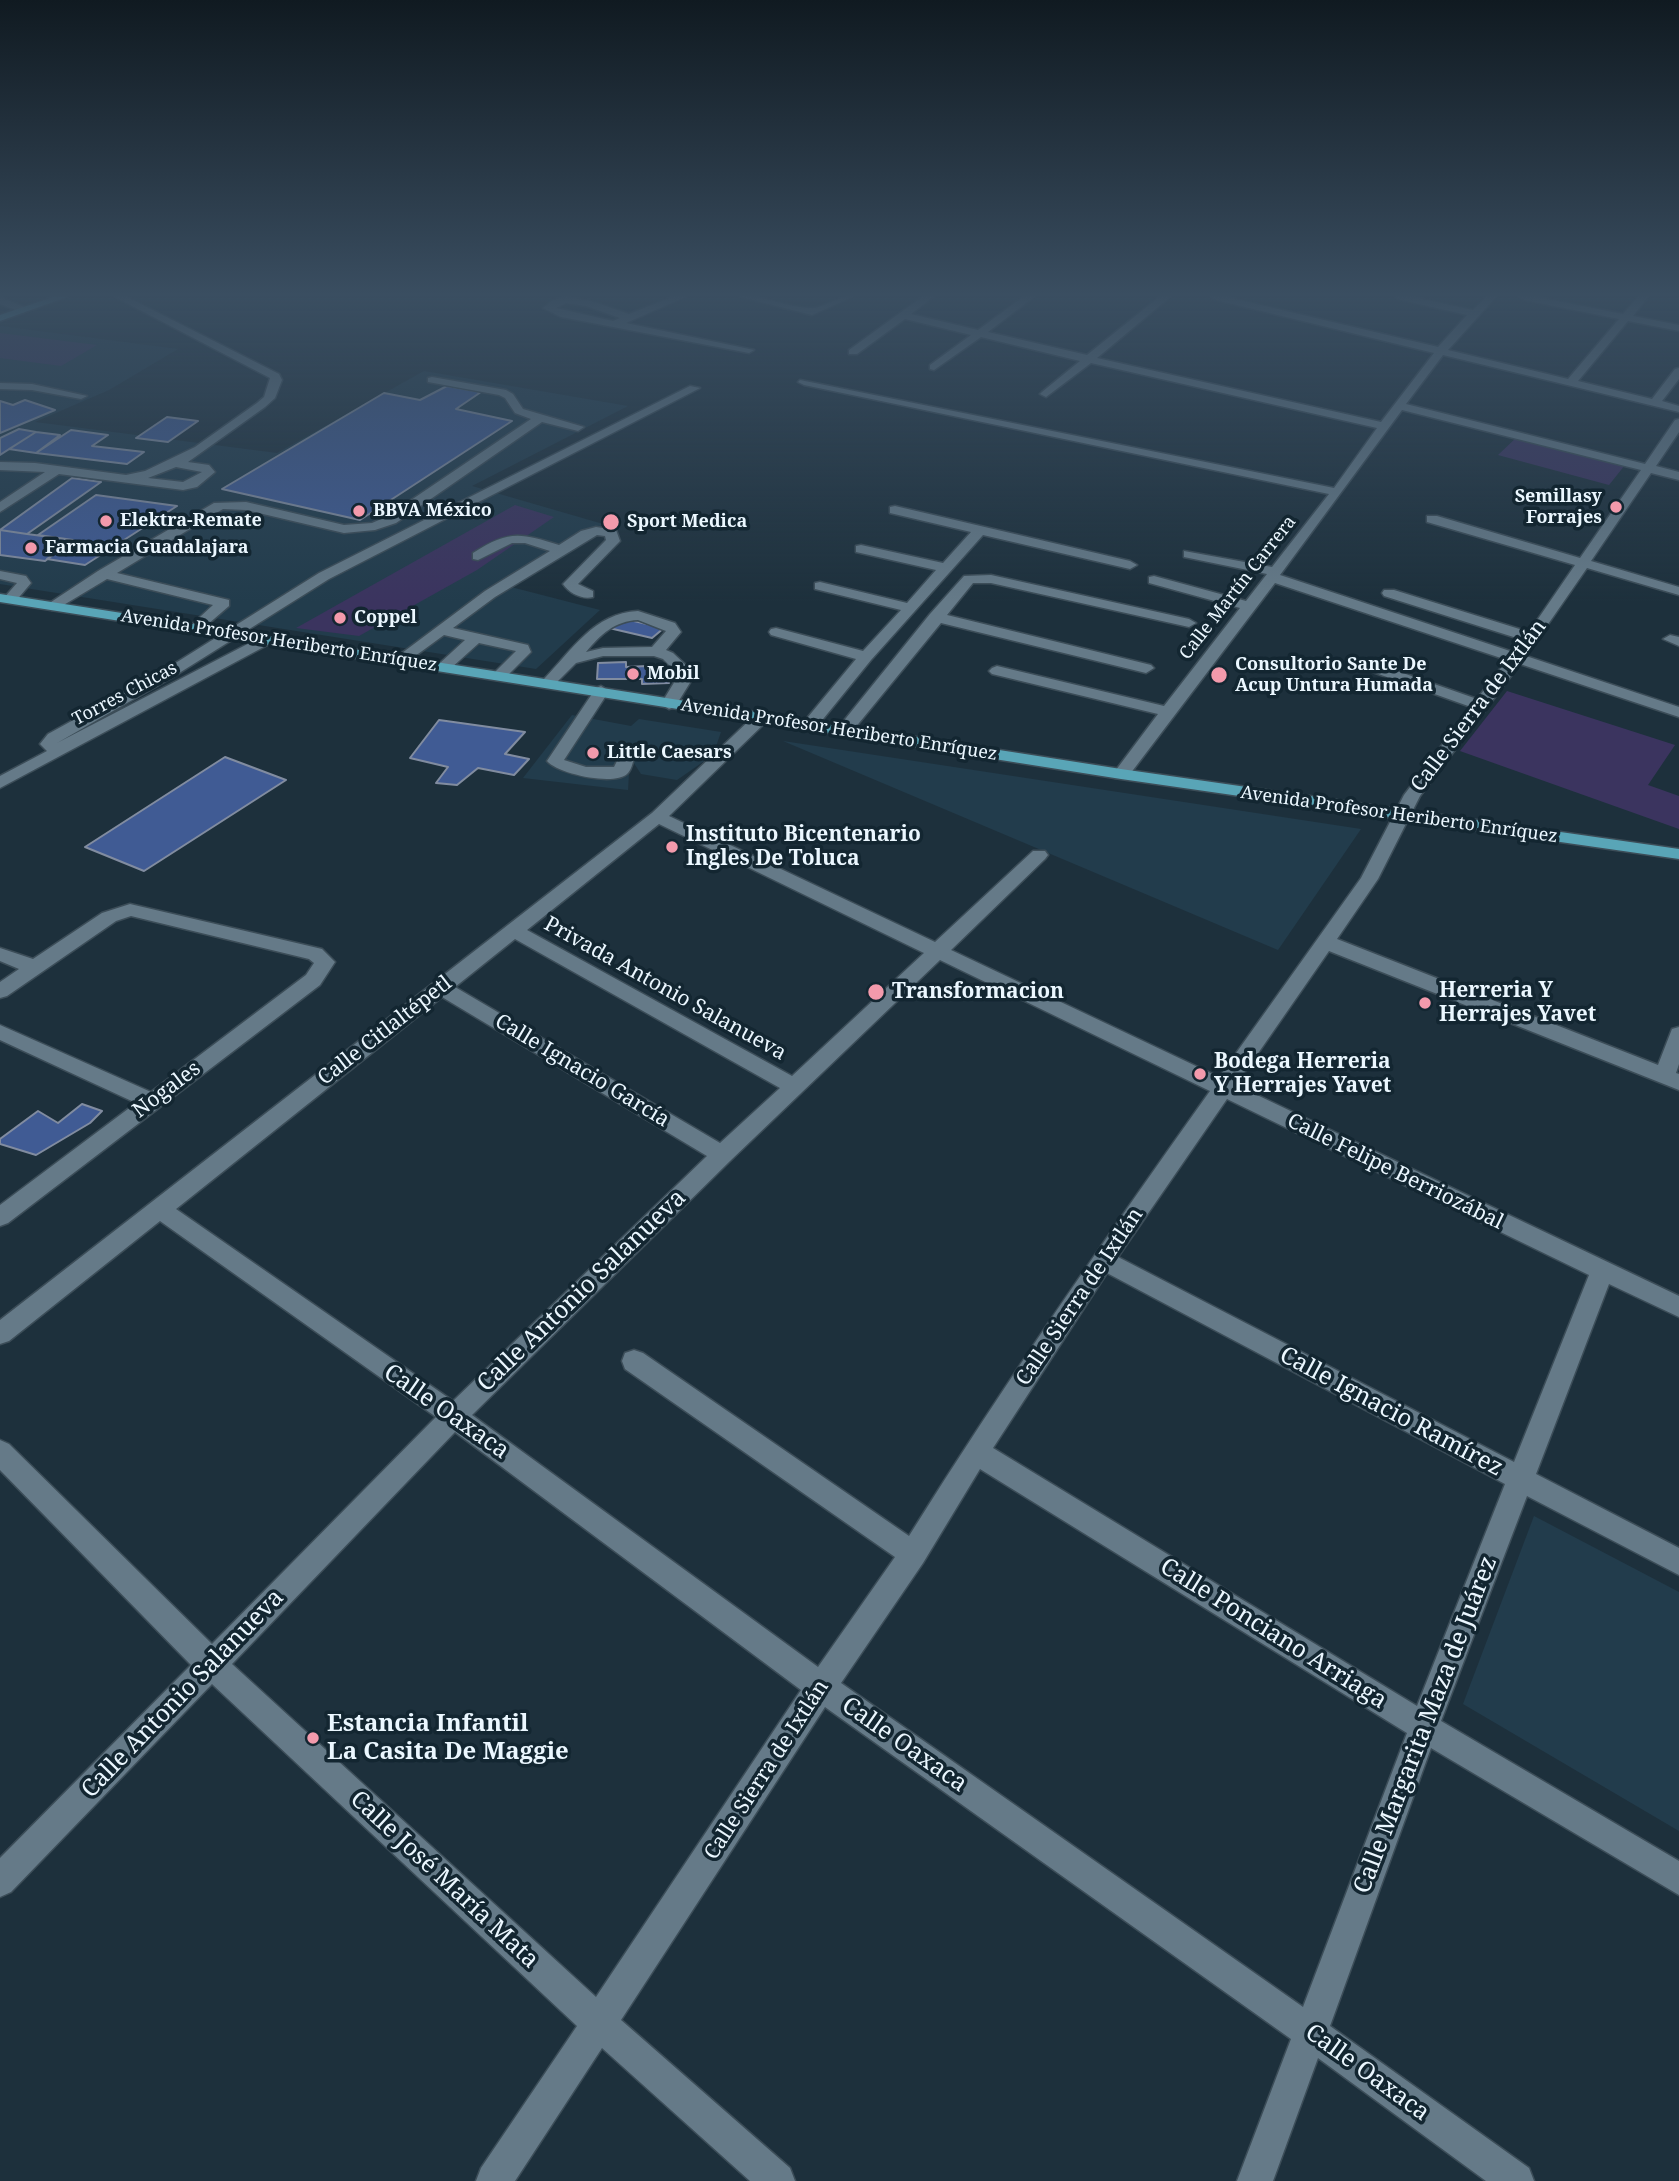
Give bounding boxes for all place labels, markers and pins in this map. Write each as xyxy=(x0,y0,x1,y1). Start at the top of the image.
place label: Semillasy Forrajes xyxy=(1515,486,1602,528)
marker: Semillasy Forrajes xyxy=(1608,499,1624,515)
place label: BBVA México xyxy=(373,500,492,522)
marker: BBVA México xyxy=(351,503,367,519)
place label: Elektra-Remate xyxy=(120,510,262,532)
place label: Sport Medica xyxy=(627,511,747,533)
marker: Sport Medica xyxy=(601,512,621,532)
marker: Elektra-Remate xyxy=(98,513,114,529)
place label: Farmacia Guadalajara xyxy=(45,537,249,559)
marker: Farmacia Guadalajara xyxy=(23,540,39,556)
place label: Coppel xyxy=(354,607,417,629)
marker: Coppel xyxy=(332,610,348,626)
place label: Consultorio Sante De Acup Untura Humada xyxy=(1235,654,1433,696)
place label: Mobil xyxy=(647,663,700,685)
marker: Consultorio Sante De Acup Untura Humada xyxy=(1209,665,1229,685)
marker: Mobil xyxy=(625,666,641,682)
place label: Little Caesars xyxy=(607,742,732,764)
marker: Little Caesars xyxy=(585,745,601,761)
place label: Instituto Bicentenario Ingles De Toluca xyxy=(686,822,921,872)
marker: Instituto Bicentenario Ingles De Toluca xyxy=(664,839,680,855)
place label: Herreria Y Herrajes Yavet xyxy=(1439,978,1596,1028)
place label: Transformacion xyxy=(892,979,1064,1005)
marker: Transformacion xyxy=(866,982,886,1002)
marker: Herreria Y Herrajes Yavet xyxy=(1417,995,1433,1011)
place label: Bodega Herreria Y Herrajes Yavet xyxy=(1214,1049,1391,1099)
marker: Bodega Herreria Y Herrajes Yavet xyxy=(1192,1066,1208,1082)
place label: Estancia Infantil La Casita De Maggie xyxy=(327,1710,569,1766)
marker: Estancia Infantil La Casita De Maggie xyxy=(305,1730,321,1746)

